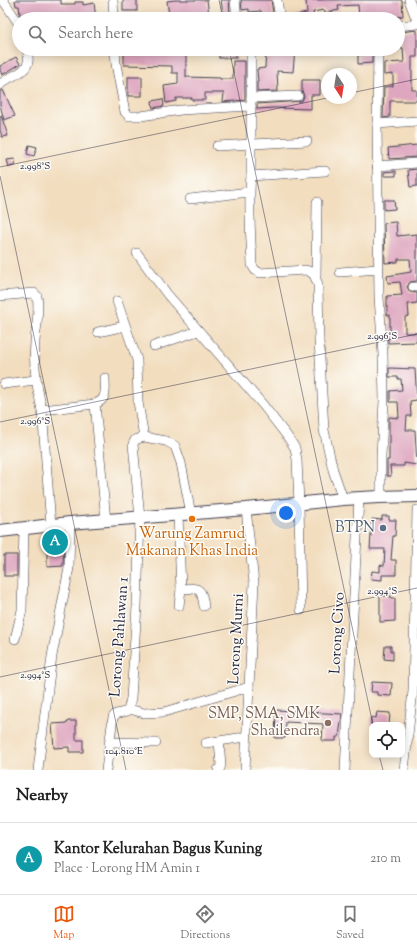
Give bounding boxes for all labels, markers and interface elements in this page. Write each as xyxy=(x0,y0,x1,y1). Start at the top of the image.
search box xyxy=(12,12,405,56)
icon: search xyxy=(26,23,48,45)
text: Search here xyxy=(58,24,133,45)
north arrow xyxy=(321,68,357,104)
text: 2.998°S xyxy=(20,159,50,174)
text: 2.996°S xyxy=(367,329,397,344)
text: 2.996°S xyxy=(20,414,50,429)
your location xyxy=(276,503,296,523)
marker: Warung Zamrud Makanan Khas India xyxy=(187,514,197,524)
place label: BTPN xyxy=(335,518,375,539)
marker: BTPN xyxy=(378,523,388,533)
place label: Warung Zamrud Makanan Khas India xyxy=(126,524,258,562)
pin: A xyxy=(42,527,68,557)
street label: Lorong Pahlawan 1 xyxy=(105,576,135,698)
text: 2.994°S xyxy=(367,584,397,599)
street label: Lorong Civo xyxy=(325,592,351,674)
street label: Lorong Murni xyxy=(224,593,250,685)
text: 2.994°S xyxy=(20,668,50,683)
place label: SMP, SMA, SMK Shailendra xyxy=(208,704,320,742)
marker: SMP, SMA, SMK Shailendra xyxy=(323,718,333,728)
map controls xyxy=(369,722,405,758)
button: locate xyxy=(369,722,405,758)
text: 104.810°E xyxy=(105,744,143,759)
text: Nearby xyxy=(16,784,68,808)
text: Kantor Kelurahan Bagus Kuning xyxy=(54,839,262,860)
text: A xyxy=(24,850,34,868)
text: 210 m xyxy=(370,850,401,868)
text: Place · Lorong HM Amin 1 xyxy=(54,860,200,878)
tab: Map xyxy=(53,903,75,943)
tab: Directions xyxy=(181,903,230,943)
tab: Saved xyxy=(336,903,364,943)

